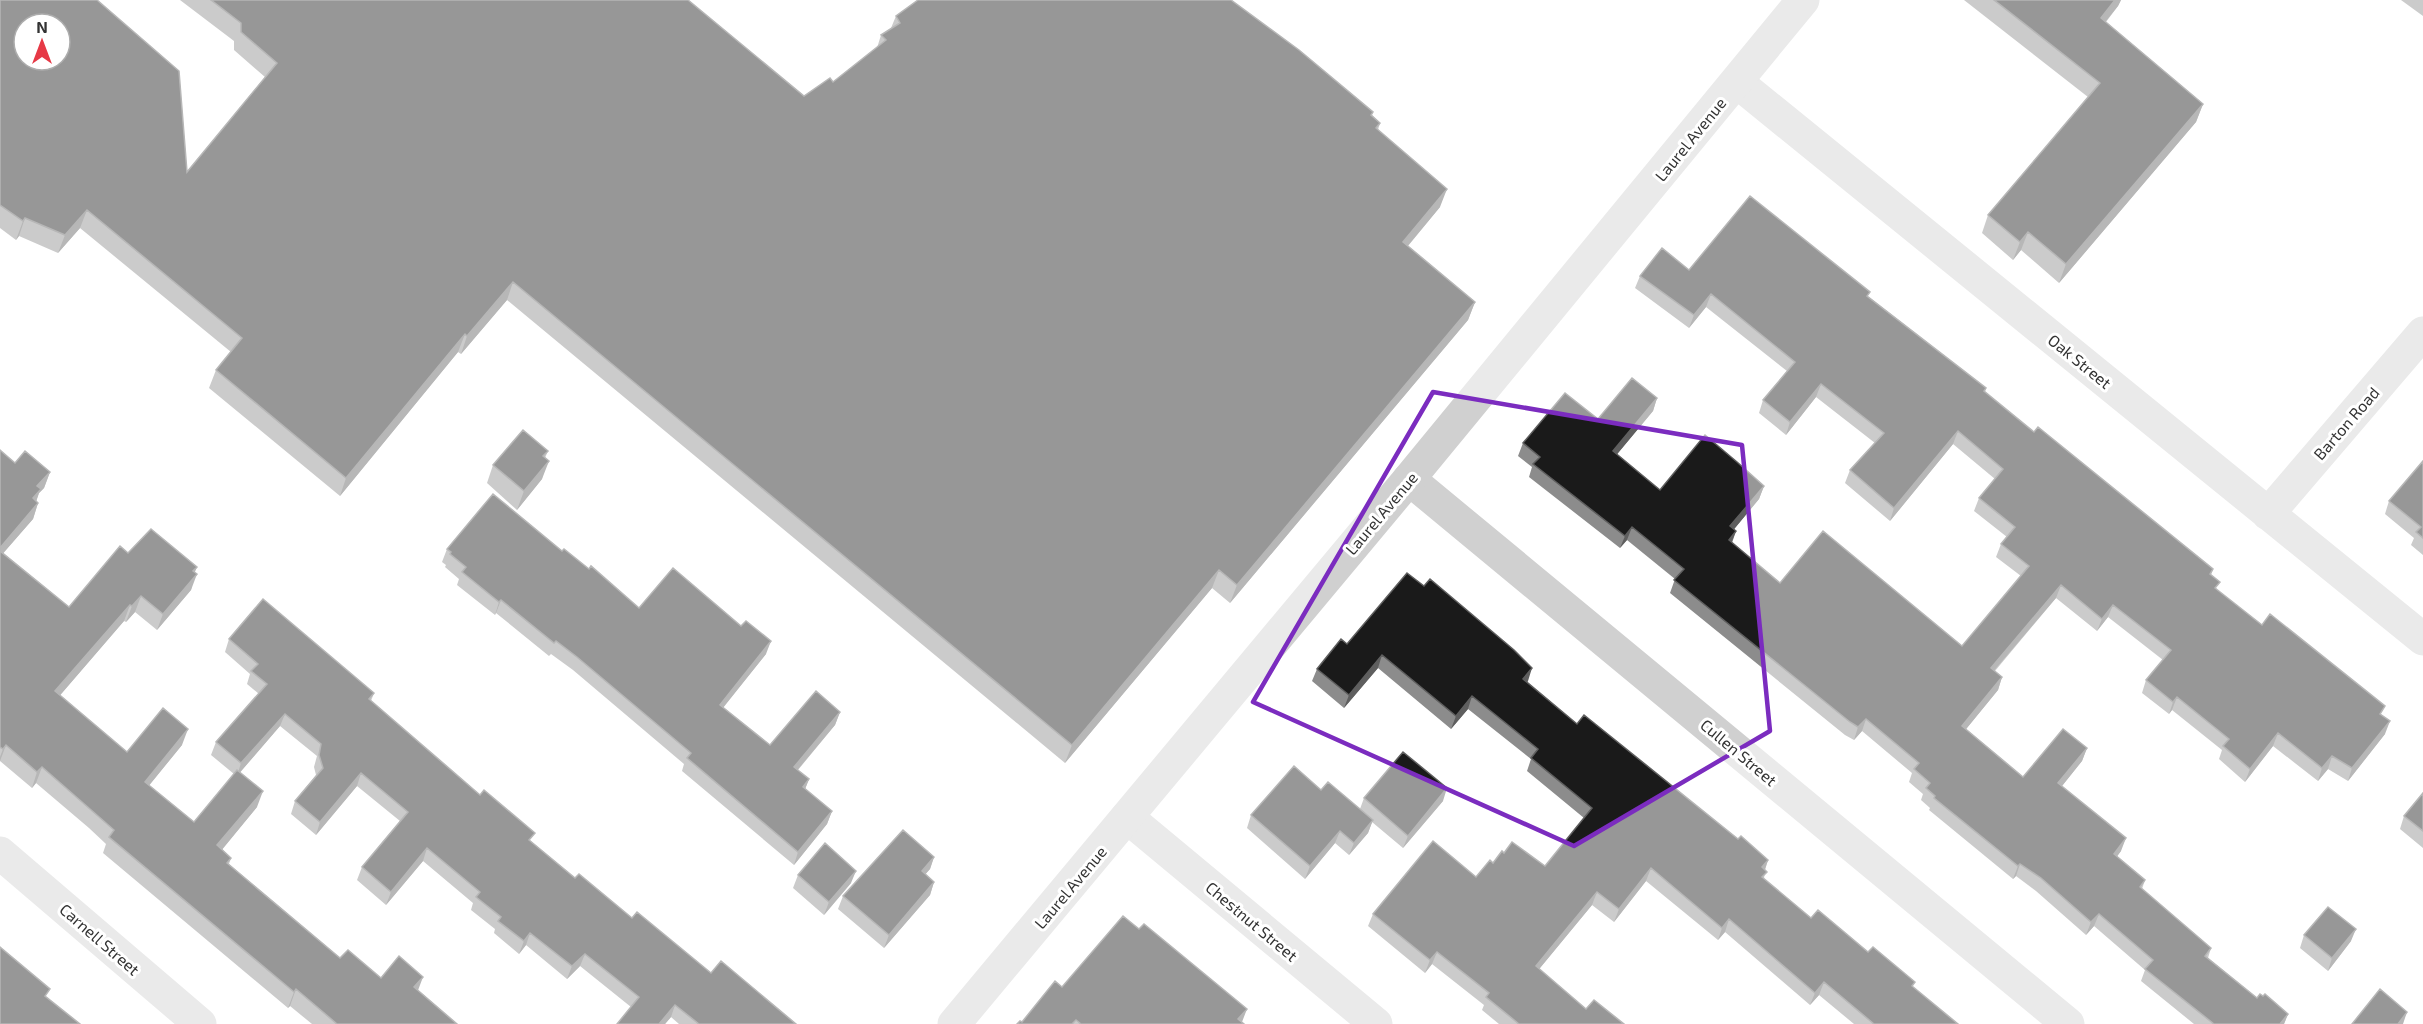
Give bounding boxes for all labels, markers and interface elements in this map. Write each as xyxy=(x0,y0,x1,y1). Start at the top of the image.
north arrow xyxy=(12,12,72,72)
text: N xyxy=(36,17,48,36)
street label: Laurel Avenue xyxy=(1650,93,1730,185)
street label: Oak Street xyxy=(2045,330,2115,392)
street label: Barton Road xyxy=(2309,383,2383,463)
street label: Laurel Avenue xyxy=(1341,468,1421,558)
street label: Cullen Street xyxy=(1697,715,1781,789)
street label: Laurel Avenue xyxy=(1030,842,1110,932)
street label: Chestnut Street xyxy=(1202,877,1302,965)
street label: Carnell Street xyxy=(56,899,144,979)

